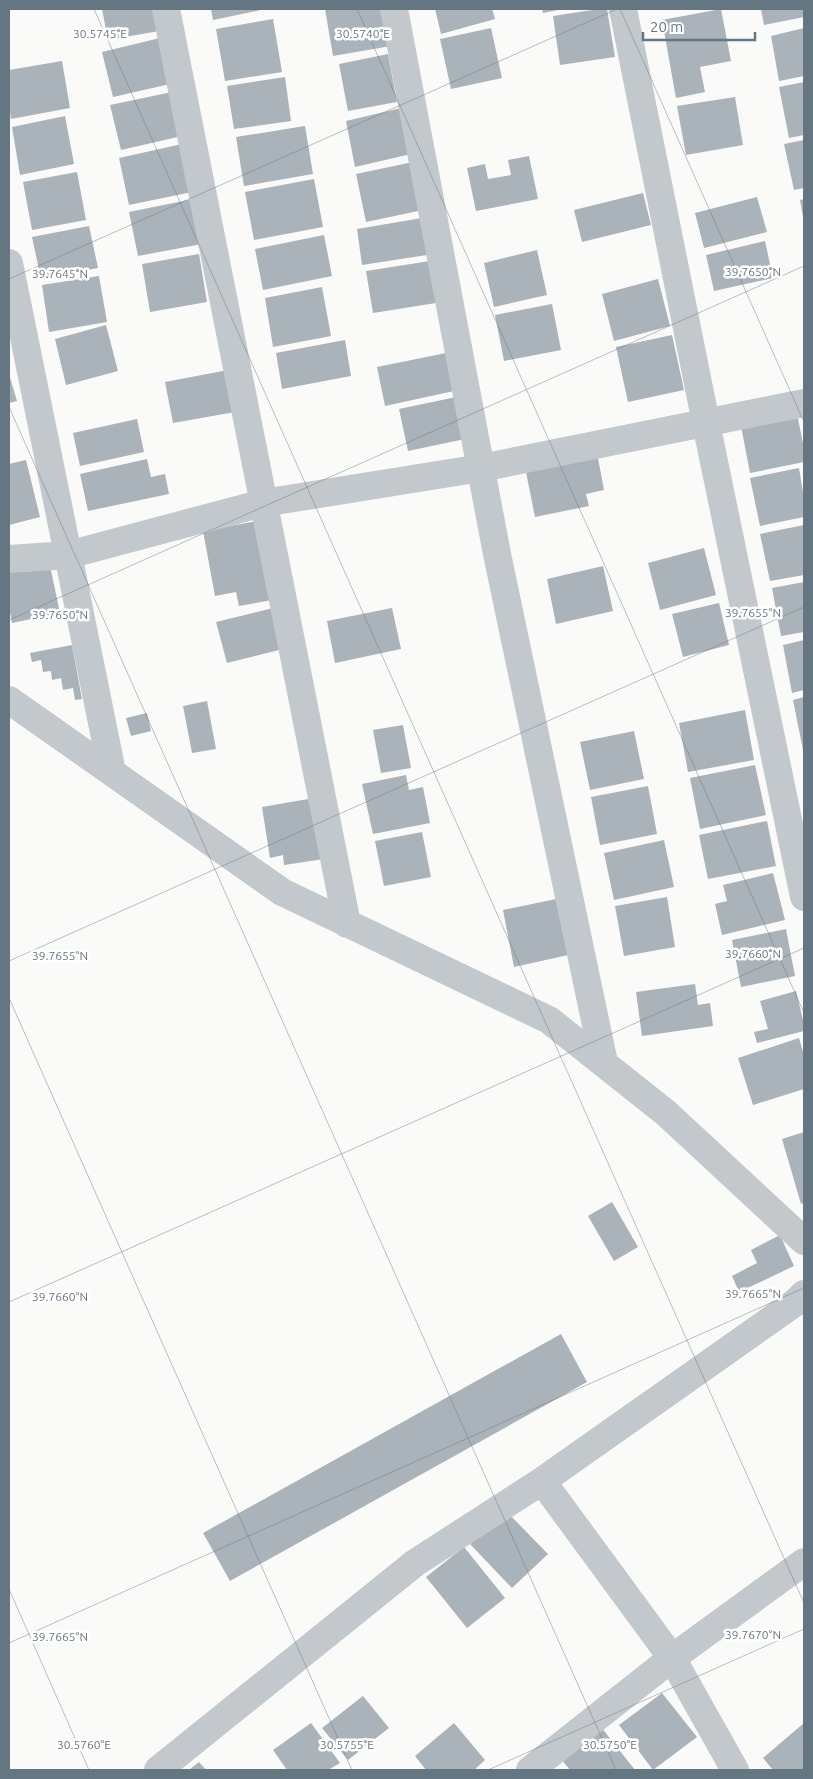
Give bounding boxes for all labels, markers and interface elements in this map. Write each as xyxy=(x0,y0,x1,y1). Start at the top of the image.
scale bar xyxy=(643,10,756,42)
text: 20 m xyxy=(650,18,683,35)
text: 30.5745°E xyxy=(73,27,127,40)
text: 30.5740°E xyxy=(336,27,390,40)
text: 39.7650°N xyxy=(725,265,781,278)
text: 39.7645°N xyxy=(32,267,88,280)
text: 39.7655°N xyxy=(725,606,781,619)
text: 39.7650°N xyxy=(32,608,88,621)
text: 39.7660°N xyxy=(725,947,781,960)
text: 39.7655°N xyxy=(32,949,88,962)
text: 39.7665°N xyxy=(725,1287,781,1300)
text: 39.7660°N xyxy=(32,1290,88,1303)
text: 39.7670°N xyxy=(725,1628,781,1641)
text: 39.7665°N xyxy=(32,1630,88,1643)
text: 30.5760°E xyxy=(57,1738,111,1751)
text: 30.5755°E xyxy=(320,1738,374,1751)
text: 30.5750°E xyxy=(583,1738,637,1751)

